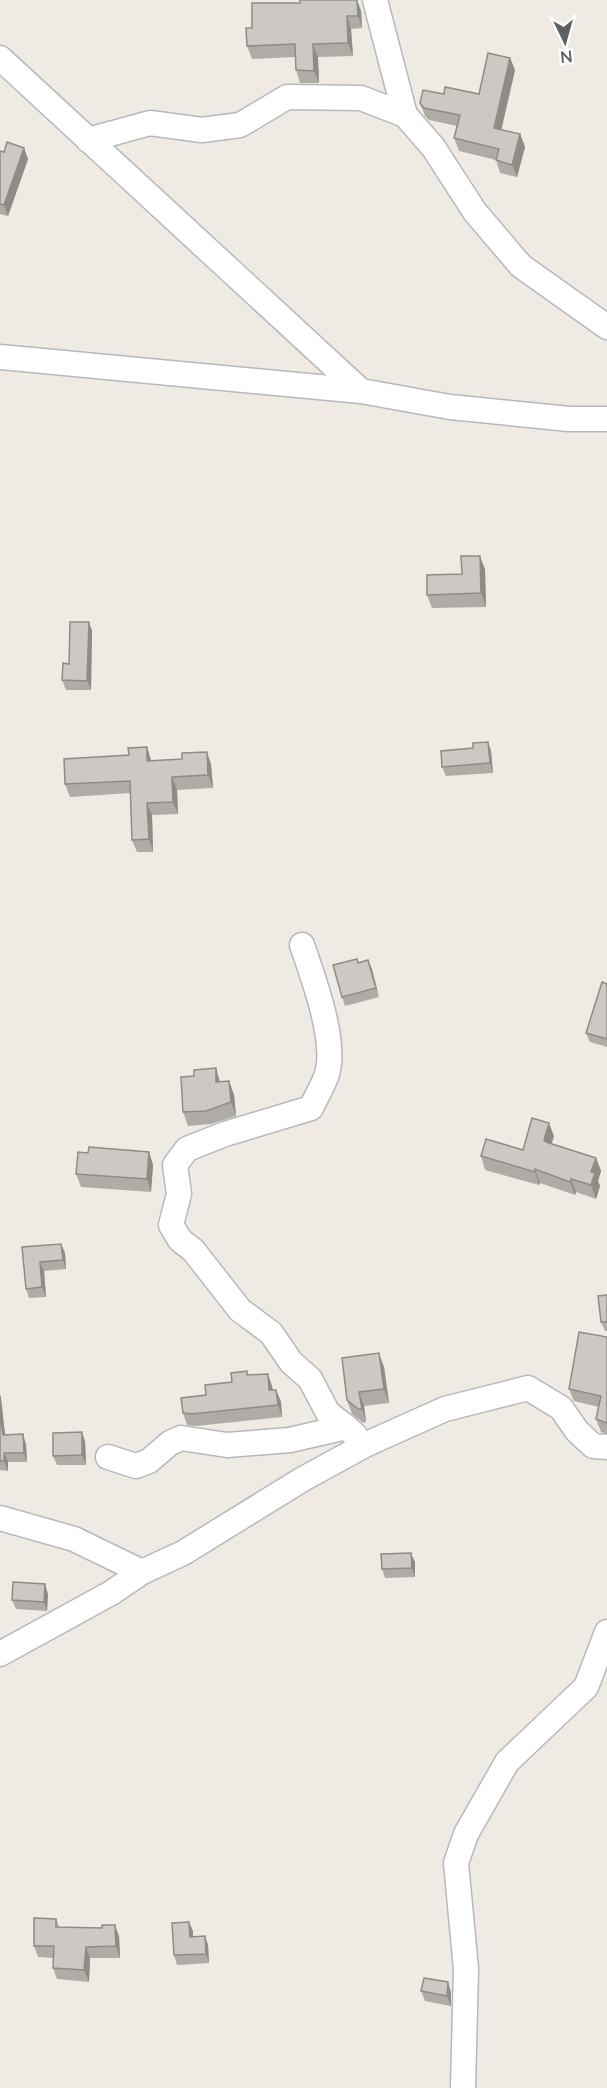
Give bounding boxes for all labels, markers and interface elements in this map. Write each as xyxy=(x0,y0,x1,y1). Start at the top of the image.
north arrow xyxy=(535,12,595,72)
text: N xyxy=(559,47,573,67)

